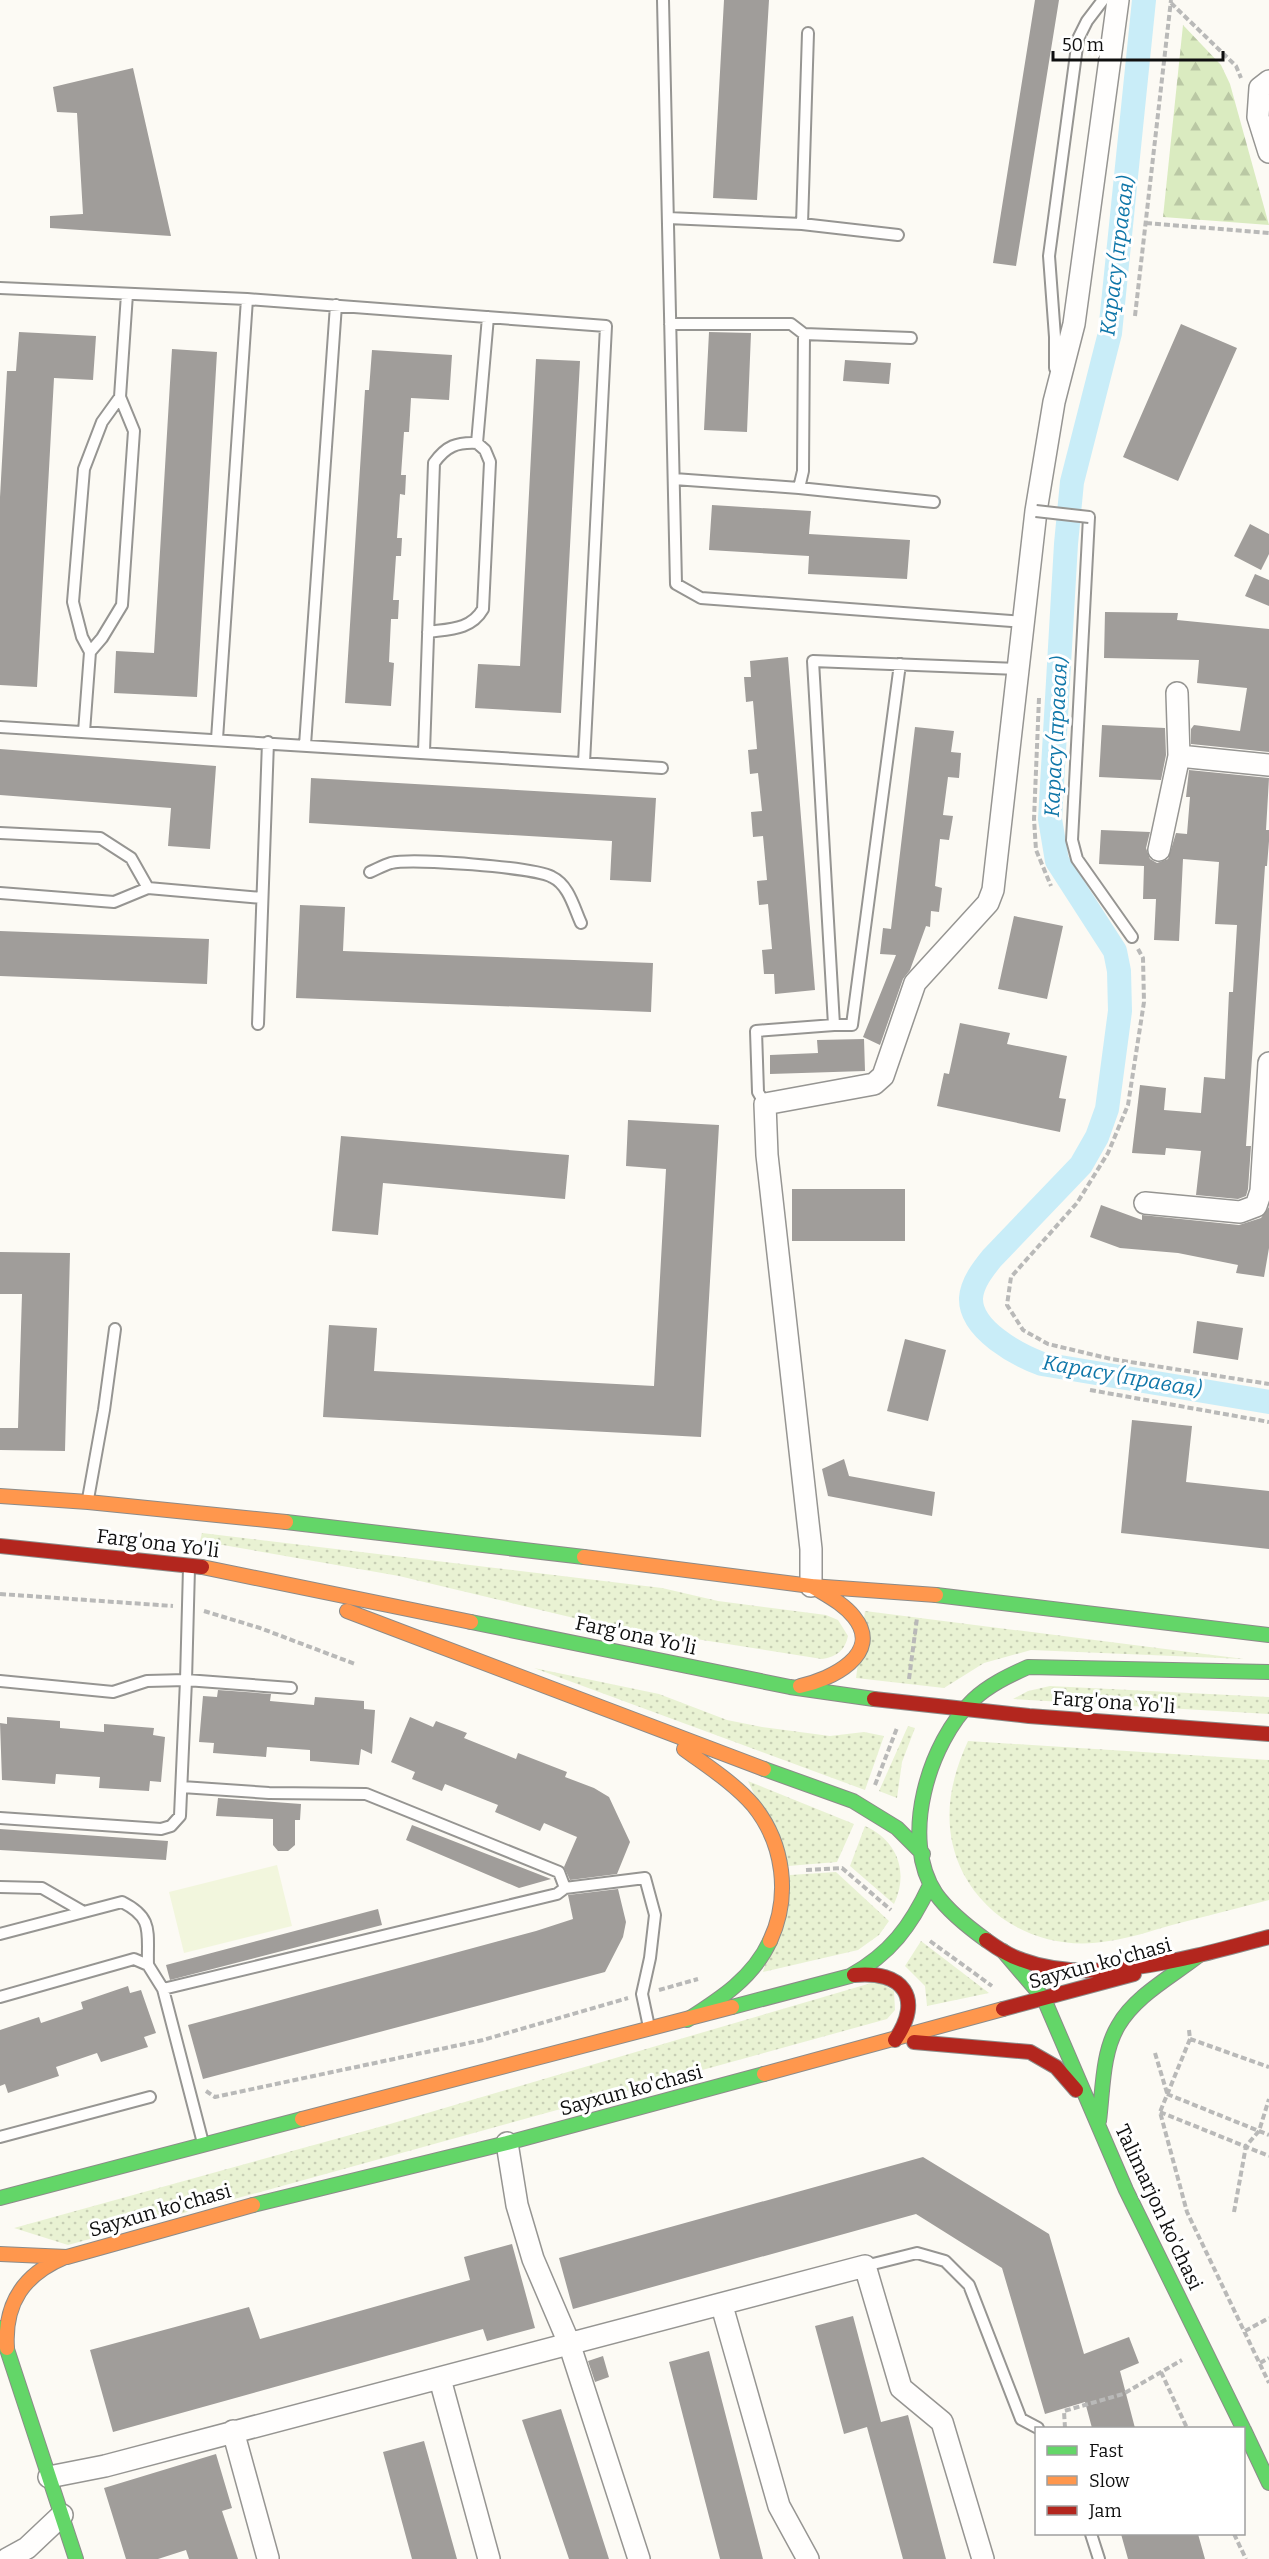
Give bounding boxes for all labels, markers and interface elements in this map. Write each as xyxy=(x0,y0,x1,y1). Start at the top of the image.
scale bar xyxy=(1053,24,1222,62)
text: 50 m xyxy=(1062,34,1104,56)
water label: Карасу (правая) xyxy=(1094,174,1140,337)
water label: Карасу (правая) xyxy=(1039,655,1073,818)
water label: Карасу (правая) xyxy=(1041,1349,1204,1403)
street label: Farg'ona Yo'li xyxy=(95,1524,221,1562)
street label: Farg'ona Yo'li xyxy=(573,1610,699,1660)
street label: Farg'ona Yo'li xyxy=(1052,1686,1176,1718)
street label: Sayxun ko'chasi xyxy=(1026,1932,1174,1994)
street label: Sayxun ko'chasi xyxy=(557,2059,705,2121)
street label: Talimarjon ko'chasi xyxy=(1109,2120,1208,2294)
street label: Sayxun ko'chasi xyxy=(86,2178,234,2242)
legend xyxy=(1035,2427,1245,2535)
text: Fast xyxy=(1089,2440,1124,2462)
text: Slow xyxy=(1089,2470,1130,2492)
text: Jam xyxy=(1088,2500,1122,2522)

